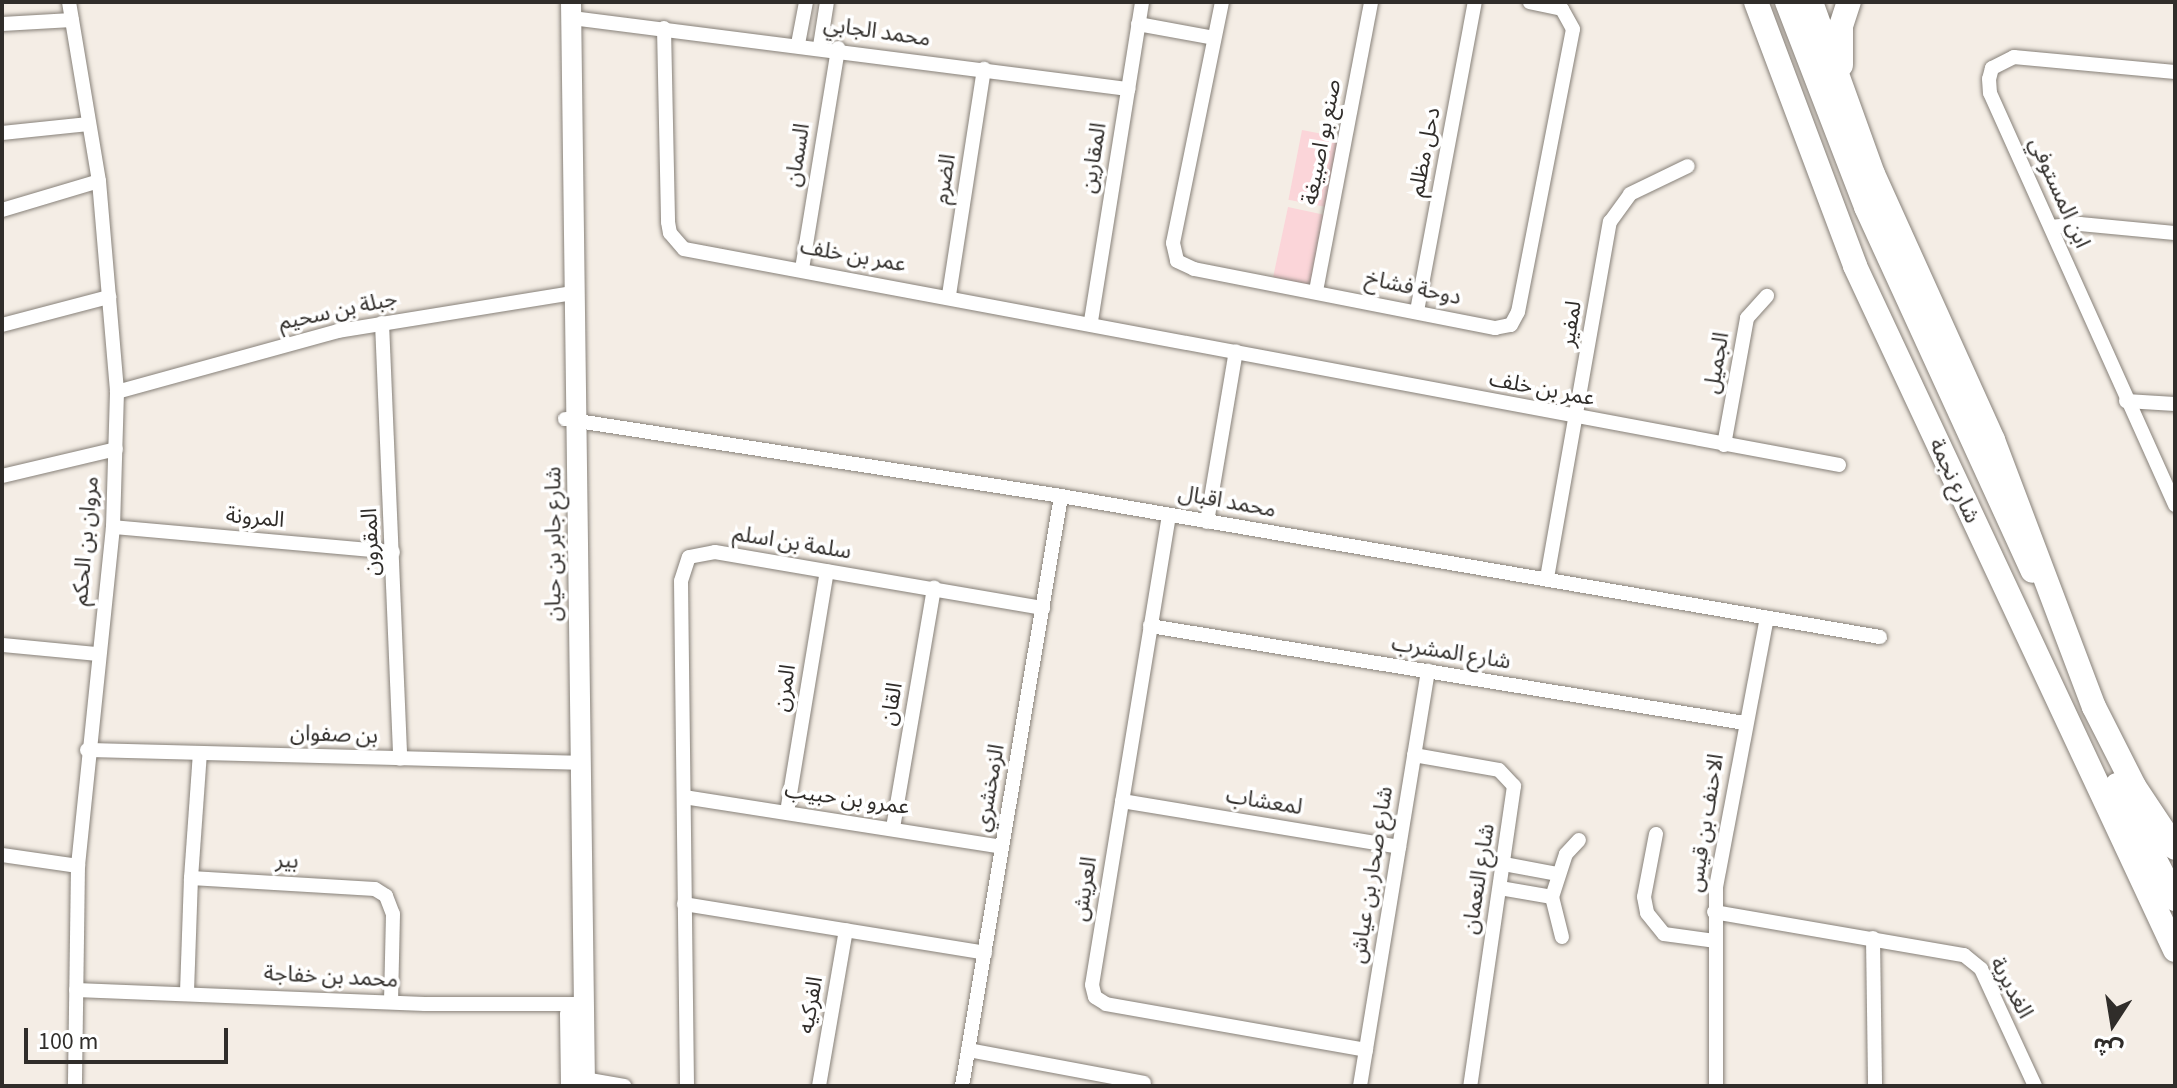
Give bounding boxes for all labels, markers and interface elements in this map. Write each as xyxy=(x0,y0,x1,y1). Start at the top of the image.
street label: محمد الجابي xyxy=(822,11,932,53)
street label: صنع بو اصبيغة xyxy=(1297,77,1347,207)
street label: دحل مظلم xyxy=(1403,105,1447,199)
street label: السمان xyxy=(780,121,816,189)
street label: المقارين xyxy=(1075,121,1113,195)
street label: ابن المستوفي xyxy=(2023,133,2095,253)
street label: الضرم xyxy=(928,152,962,206)
street label: عمر بن خلف xyxy=(798,234,908,278)
street label: دوحة فشاخ xyxy=(1363,265,1463,311)
street label: جبلة بن سحيم xyxy=(276,286,400,336)
street label: لمفير xyxy=(1554,299,1588,349)
street label: الجميل xyxy=(1699,330,1735,396)
street label: عمر بن خلف xyxy=(1487,366,1597,412)
street label: شارع نجمة xyxy=(1923,434,1985,528)
street label: شارع جابر بن حيان xyxy=(541,467,567,621)
street label: مروان بن الحكم xyxy=(67,475,105,607)
street label: محمد اقبال xyxy=(1176,480,1278,524)
street label: المرونة xyxy=(225,502,285,534)
street label: المقرون xyxy=(357,507,385,577)
street label: سلمة بن اسلم xyxy=(731,521,853,565)
street label: شارع المشرب xyxy=(1390,631,1512,675)
street label: المرن xyxy=(768,663,802,713)
street label: القان xyxy=(875,680,909,728)
street label: بن صفوان xyxy=(290,720,378,750)
street label: الزمخشري xyxy=(969,742,1011,834)
street label: الاحنف بن قيس xyxy=(1682,752,1730,894)
street label: عمرو بن حبيب xyxy=(783,777,911,821)
street label: لمعشاب xyxy=(1224,783,1304,821)
street label: شارع صحار بن عياش xyxy=(1345,785,1399,965)
street label: شارع النعمان xyxy=(1457,822,1501,936)
street label: بير xyxy=(275,847,299,875)
street label: العريش xyxy=(1067,855,1103,923)
street label: الغديرية xyxy=(1984,953,2038,1023)
street label: محمد بن خفاجة xyxy=(263,960,399,994)
street label: الفركيه xyxy=(793,974,829,1036)
north arrow xyxy=(2073,984,2153,1064)
scale bar xyxy=(28,1012,232,1062)
text: 100 m xyxy=(38,1024,98,1059)
text: ش xyxy=(2090,1029,2126,1066)

